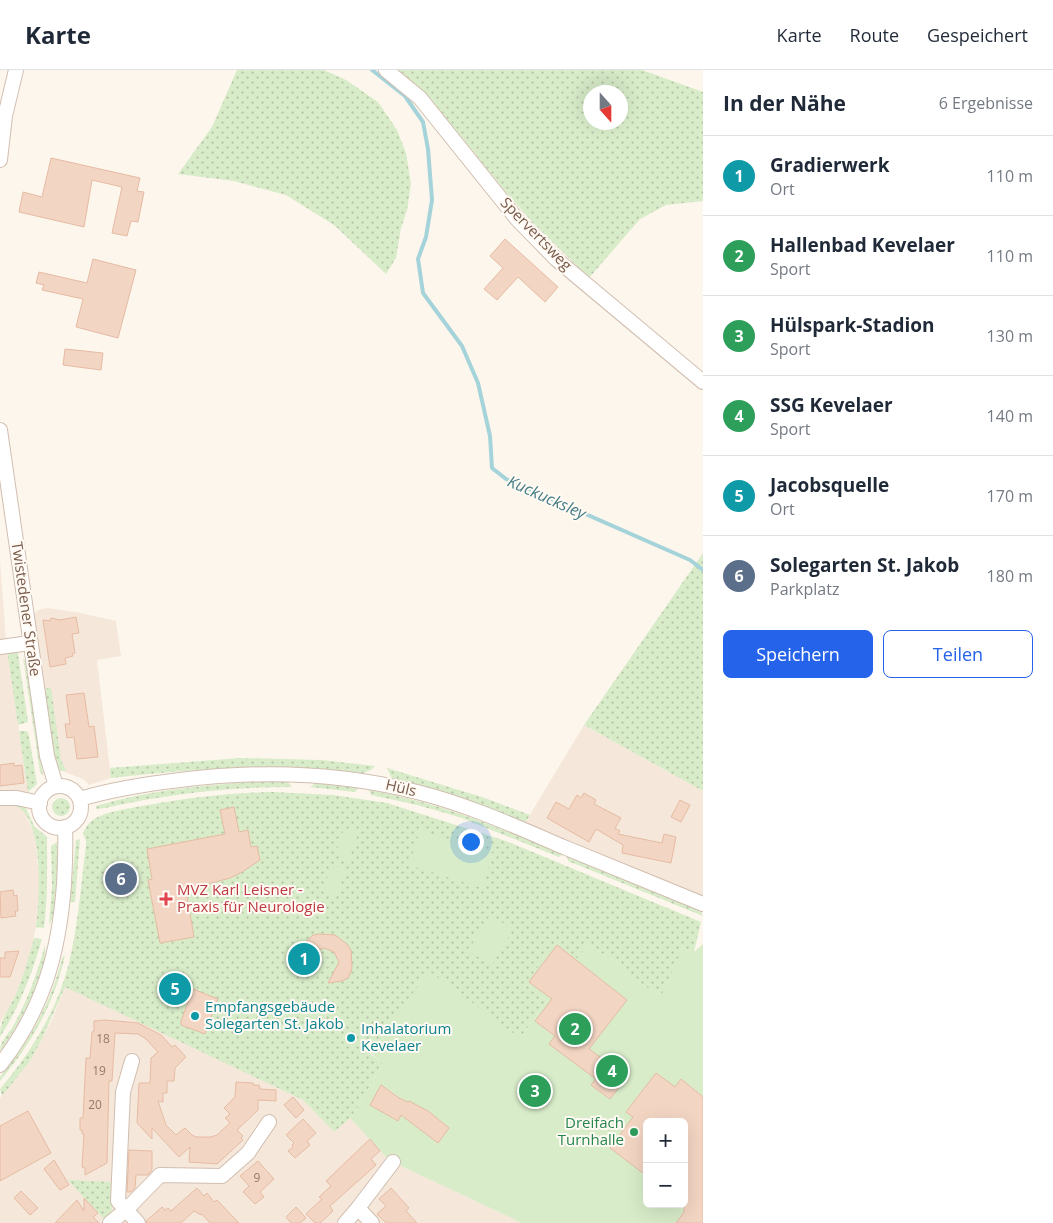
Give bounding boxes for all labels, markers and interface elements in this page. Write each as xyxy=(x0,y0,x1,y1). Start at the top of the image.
text: Karte xyxy=(25,18,91,51)
text: Karte xyxy=(777,23,822,47)
text: Route xyxy=(850,23,899,47)
text: Gespeichert xyxy=(927,23,1028,47)
north arrow xyxy=(583,85,628,130)
text: In der Nähe xyxy=(723,89,846,117)
text: 6 Ergebnisse xyxy=(939,92,1033,114)
text: Gradierwerk xyxy=(770,152,889,178)
text: 1 xyxy=(734,165,744,187)
text: 110 m xyxy=(987,165,1033,187)
text: Ort xyxy=(770,178,795,200)
street label: Spervertsweg xyxy=(497,192,577,274)
text: Hallenbad Kevelaer xyxy=(770,232,955,258)
text: 2 xyxy=(734,245,744,267)
text: 110 m xyxy=(987,245,1033,267)
text: Sport xyxy=(770,258,810,280)
text: Hülspark-Stadion xyxy=(770,312,935,338)
text: 3 xyxy=(734,325,744,347)
text: 130 m xyxy=(987,325,1033,347)
text: Sport xyxy=(770,338,810,360)
text: SSG Kevelaer xyxy=(770,392,893,418)
text: 4 xyxy=(734,405,744,427)
text: 140 m xyxy=(987,405,1033,427)
text: Sport xyxy=(770,418,810,440)
water label: Kuckucksley xyxy=(504,470,591,525)
text: Jacobsquelle xyxy=(770,472,889,498)
text: 5 xyxy=(734,485,744,507)
text: 170 m xyxy=(987,485,1033,507)
text: Ort xyxy=(770,498,795,520)
street label: Twistedener Straße xyxy=(8,540,46,677)
text: Solegarten St. Jakob xyxy=(770,552,959,578)
text: 6 xyxy=(734,565,744,587)
text: 180 m xyxy=(987,565,1033,587)
text: Parkplatz xyxy=(770,578,839,600)
button: Speichern xyxy=(723,630,873,678)
button: Teilen xyxy=(883,630,1033,678)
street label: Hüls xyxy=(384,774,419,800)
your location xyxy=(458,829,484,855)
pin: 6 xyxy=(105,860,137,898)
place label: MVZ Karl Leisner - Praxis für Neurologie xyxy=(177,879,325,916)
marker: MVZ Karl Leisner - Praxis für Neurologie xyxy=(159,892,173,906)
pin: 1 xyxy=(288,940,320,978)
pin: 5 xyxy=(159,970,191,1008)
place label: Empfangsgebäude Solegarten St. Jakob xyxy=(205,996,344,1033)
marker: Empfangsgebäude Solegarten St. Jakob xyxy=(189,1010,201,1022)
pin: 2 xyxy=(559,1010,591,1048)
place label: Inhalatorium Kevelaer xyxy=(361,1018,451,1055)
house number: 18 xyxy=(96,1030,110,1047)
marker: Inhalatorium Kevelaer xyxy=(345,1032,357,1044)
pin: 4 xyxy=(596,1052,628,1090)
house number: 19 xyxy=(92,1062,106,1079)
pin: 3 xyxy=(519,1072,551,1110)
house number: 20 xyxy=(88,1096,102,1113)
place label: Dreifach Turnhalle xyxy=(558,1112,624,1149)
map controls xyxy=(643,1118,688,1208)
button: + xyxy=(643,1118,688,1163)
marker: Dreifach Turnhalle xyxy=(628,1126,640,1138)
button: − xyxy=(643,1163,688,1208)
house number: 9 xyxy=(254,1169,261,1186)

